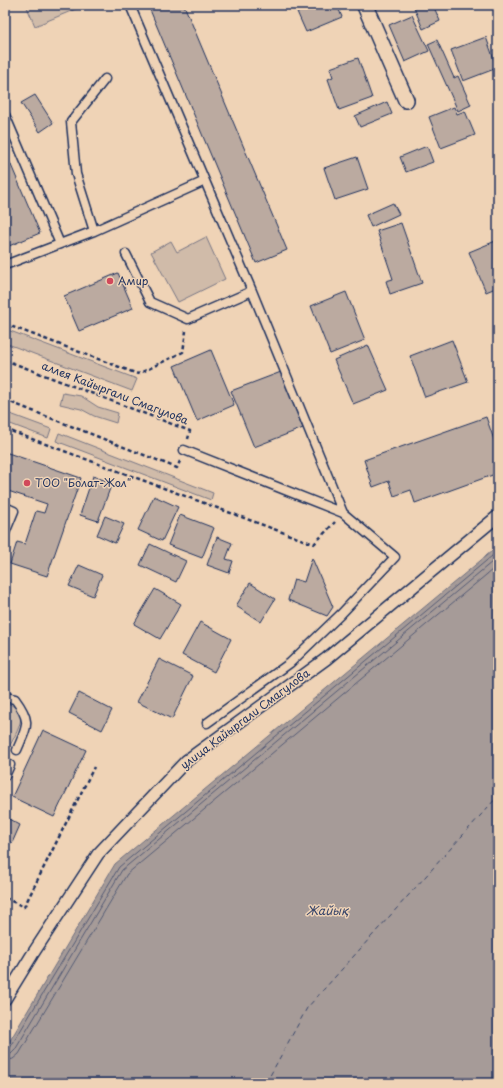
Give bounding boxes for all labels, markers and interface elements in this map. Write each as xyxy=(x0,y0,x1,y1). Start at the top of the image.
place label: Амир xyxy=(118,272,149,289)
marker: Амир xyxy=(105,276,115,286)
street label: аллея Кайыргали Смагулова xyxy=(39,357,191,429)
place label: ТОО "Болат-Жол" xyxy=(35,474,131,491)
marker: ТОО "Болат-Жол" xyxy=(22,478,32,488)
street label: улица Кайыргали Смагулова xyxy=(176,664,313,773)
water label: Жайық xyxy=(306,901,350,919)

